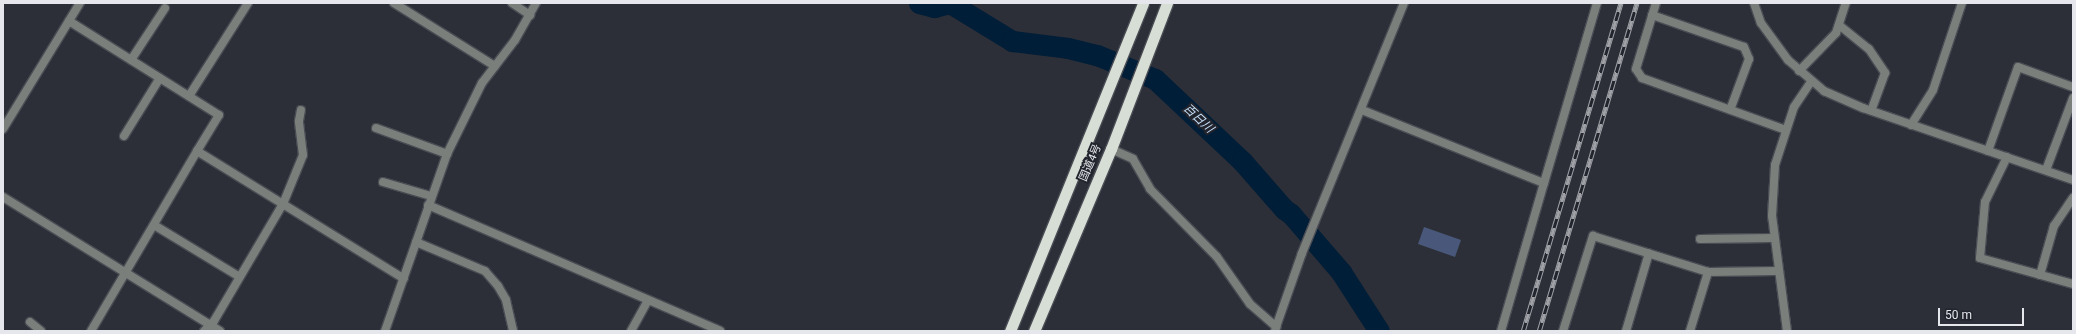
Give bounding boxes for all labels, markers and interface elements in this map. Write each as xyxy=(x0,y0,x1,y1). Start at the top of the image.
water label: 百日川 xyxy=(1180,101,1216,137)
street label: 国道4号 xyxy=(1077,142,1105,184)
scale bar xyxy=(1940,300,2026,326)
text: 50 m xyxy=(1945,308,1972,322)

